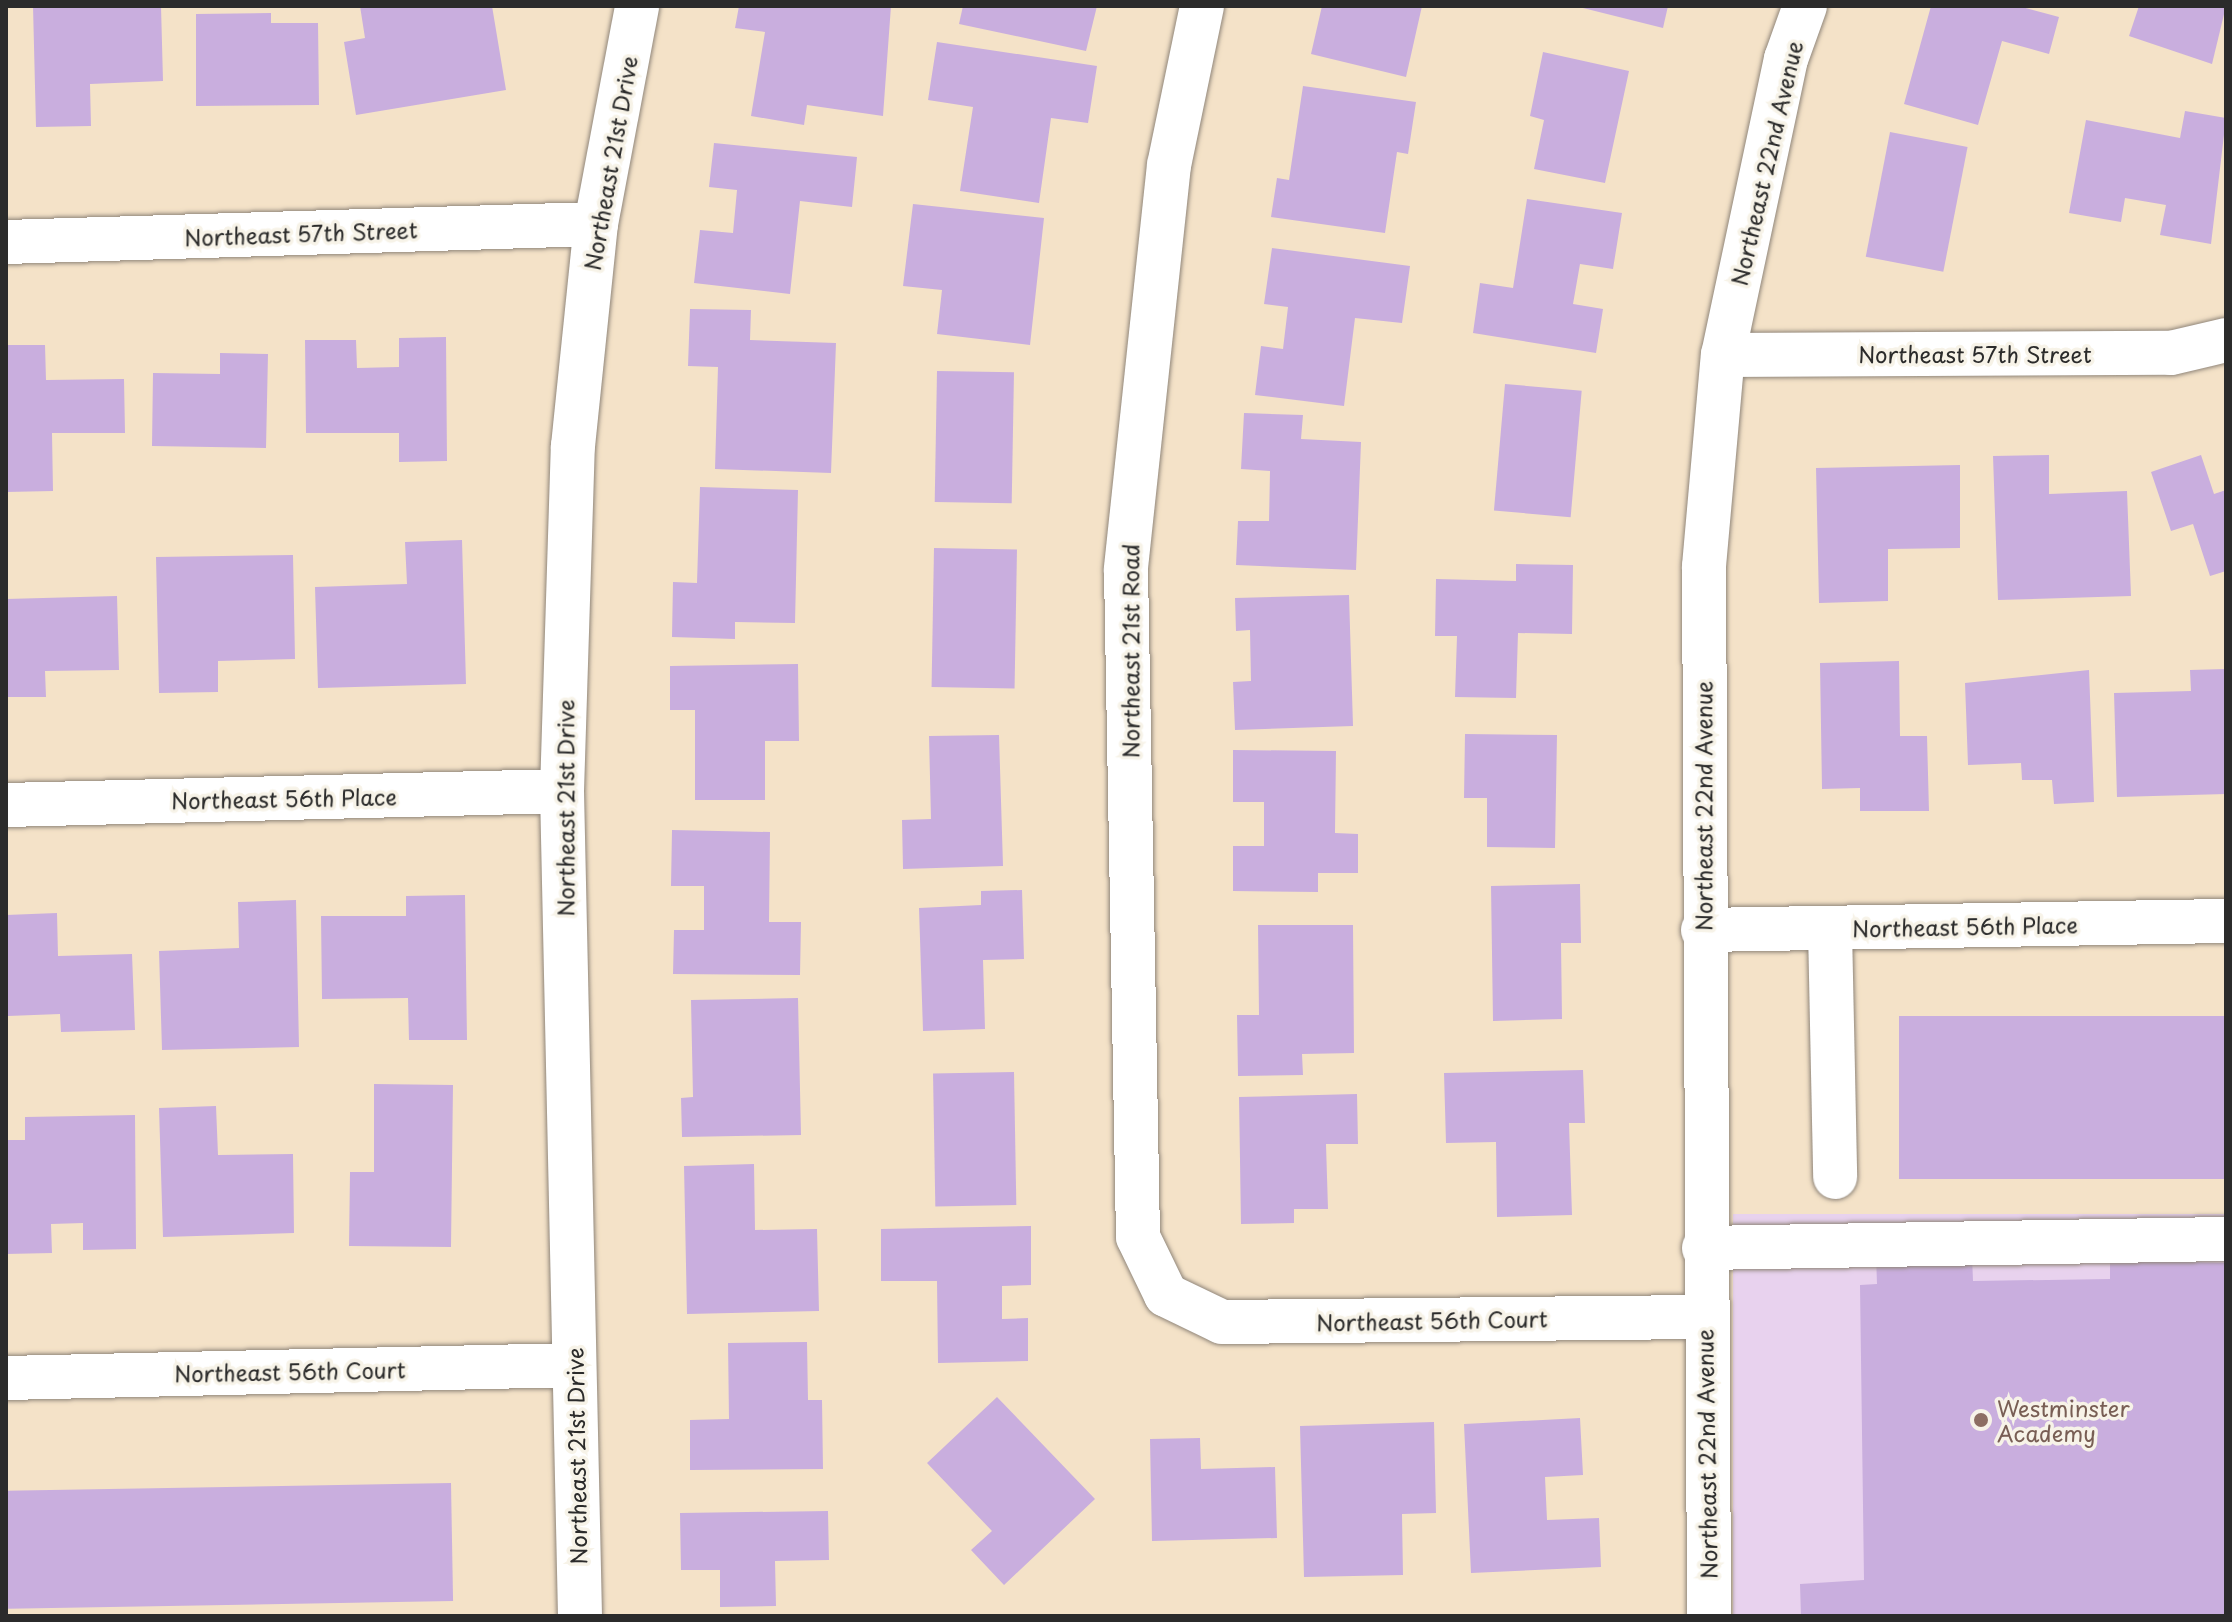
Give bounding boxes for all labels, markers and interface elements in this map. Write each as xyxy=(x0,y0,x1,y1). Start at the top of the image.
street label: Northeast 22nd Avenue xyxy=(1725,38,1807,288)
street label: Northeast 21st Drive xyxy=(578,52,642,274)
street label: Northeast 57th Street xyxy=(184,216,418,250)
street label: Northeast 57th Street xyxy=(1858,341,2092,367)
street label: Northeast 21st Road xyxy=(1117,542,1143,760)
street label: Northeast 22nd Avenue xyxy=(1690,681,1716,931)
street label: Northeast 21st Drive xyxy=(552,698,578,918)
street label: Northeast 56th Place xyxy=(170,783,398,813)
street label: Northeast 56th Place xyxy=(1851,911,2079,941)
street label: Northeast 56th Court xyxy=(1316,1305,1548,1335)
street label: Northeast 22nd Avenue xyxy=(1691,1328,1721,1580)
street label: Northeast 21st Drive xyxy=(561,1346,591,1566)
street label: Northeast 56th Court xyxy=(174,1356,406,1386)
place label: Westminster Academy xyxy=(1997,1394,2130,1446)
marker: Westminster Academy xyxy=(1972,1411,1990,1429)

